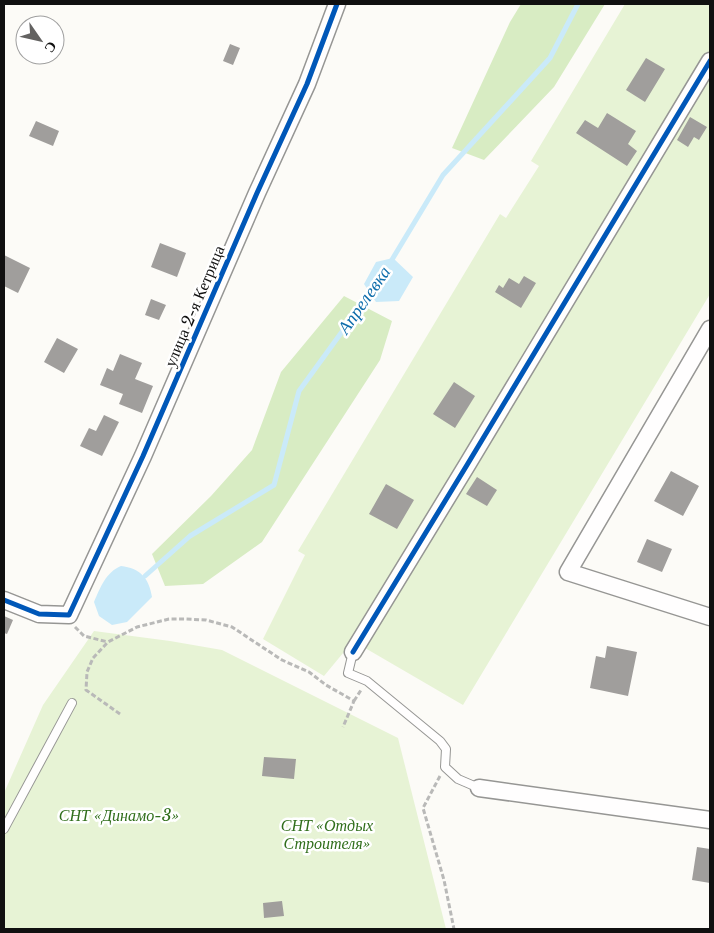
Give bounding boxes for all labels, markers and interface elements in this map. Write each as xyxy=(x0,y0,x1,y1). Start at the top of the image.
north arrow xyxy=(15,15,65,65)
text: С xyxy=(40,38,61,56)
street label: улица 2-я Кетрица xyxy=(159,242,229,370)
water label: Апрелевка xyxy=(332,262,395,339)
park label: СНТ «Динамо-3» xyxy=(59,805,179,825)
park label: СНТ «Отдых Строителя» xyxy=(281,815,373,853)

